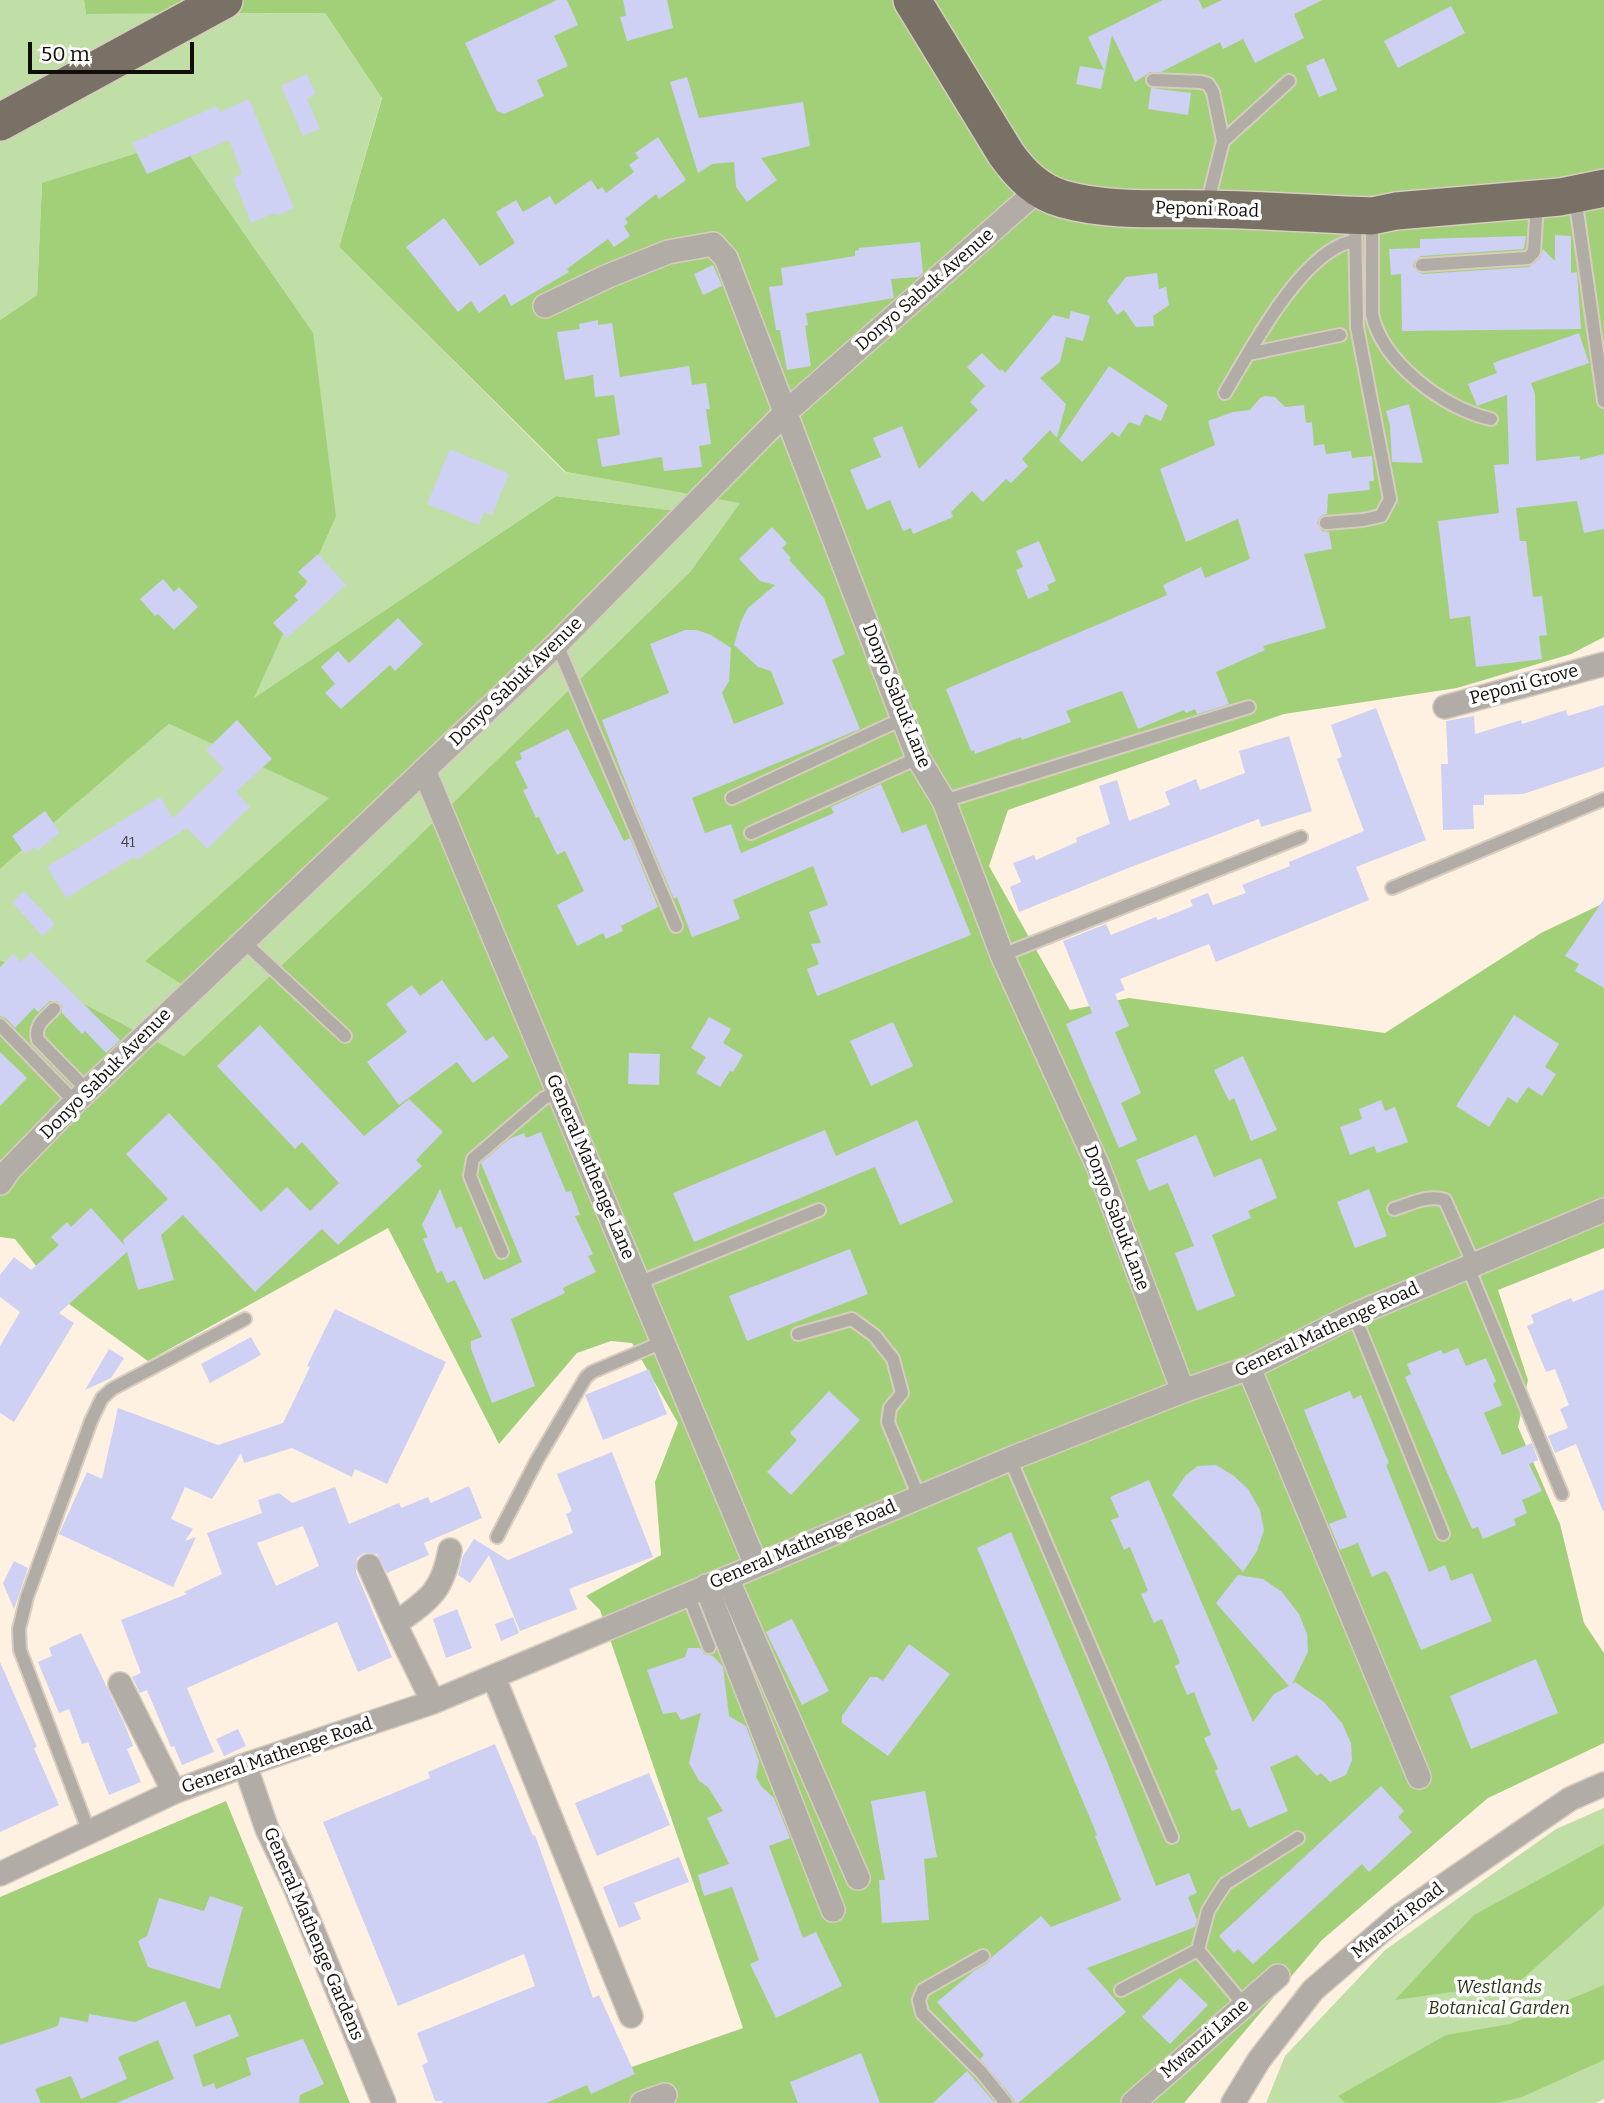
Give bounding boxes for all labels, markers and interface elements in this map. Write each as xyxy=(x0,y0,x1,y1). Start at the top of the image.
scale bar xyxy=(32,28,198,72)
text: 50 m xyxy=(41,41,90,67)
street label: Peponi Road xyxy=(1155,197,1259,223)
street label: Donyo Sabuk Avenue xyxy=(852,224,998,356)
street label: Donyo Sabuk Avenue xyxy=(445,613,587,751)
street label: Donyo Sabuk Lane xyxy=(857,621,935,771)
street label: Peponi Grove xyxy=(1467,660,1581,710)
house number: 41 xyxy=(121,835,135,851)
street label: Donyo Sabuk Avenue xyxy=(36,1004,176,1144)
street label: General Mathenge Lane xyxy=(541,1071,639,1263)
street label: Donyo Sabuk Lane xyxy=(1078,1142,1154,1294)
street label: General Mathenge Road xyxy=(1232,1278,1422,1382)
street label: General Mathenge Road xyxy=(707,1496,899,1594)
street label: General Mathenge Road xyxy=(179,1713,375,1799)
street label: General Mathenge Gardens xyxy=(258,1824,368,2044)
street label: Mwanzi Road xyxy=(1348,1878,1448,1964)
park label: Westlands Botanical Garden xyxy=(1428,1977,1570,2020)
street label: Mwanzi Lane xyxy=(1157,1995,1253,2083)

